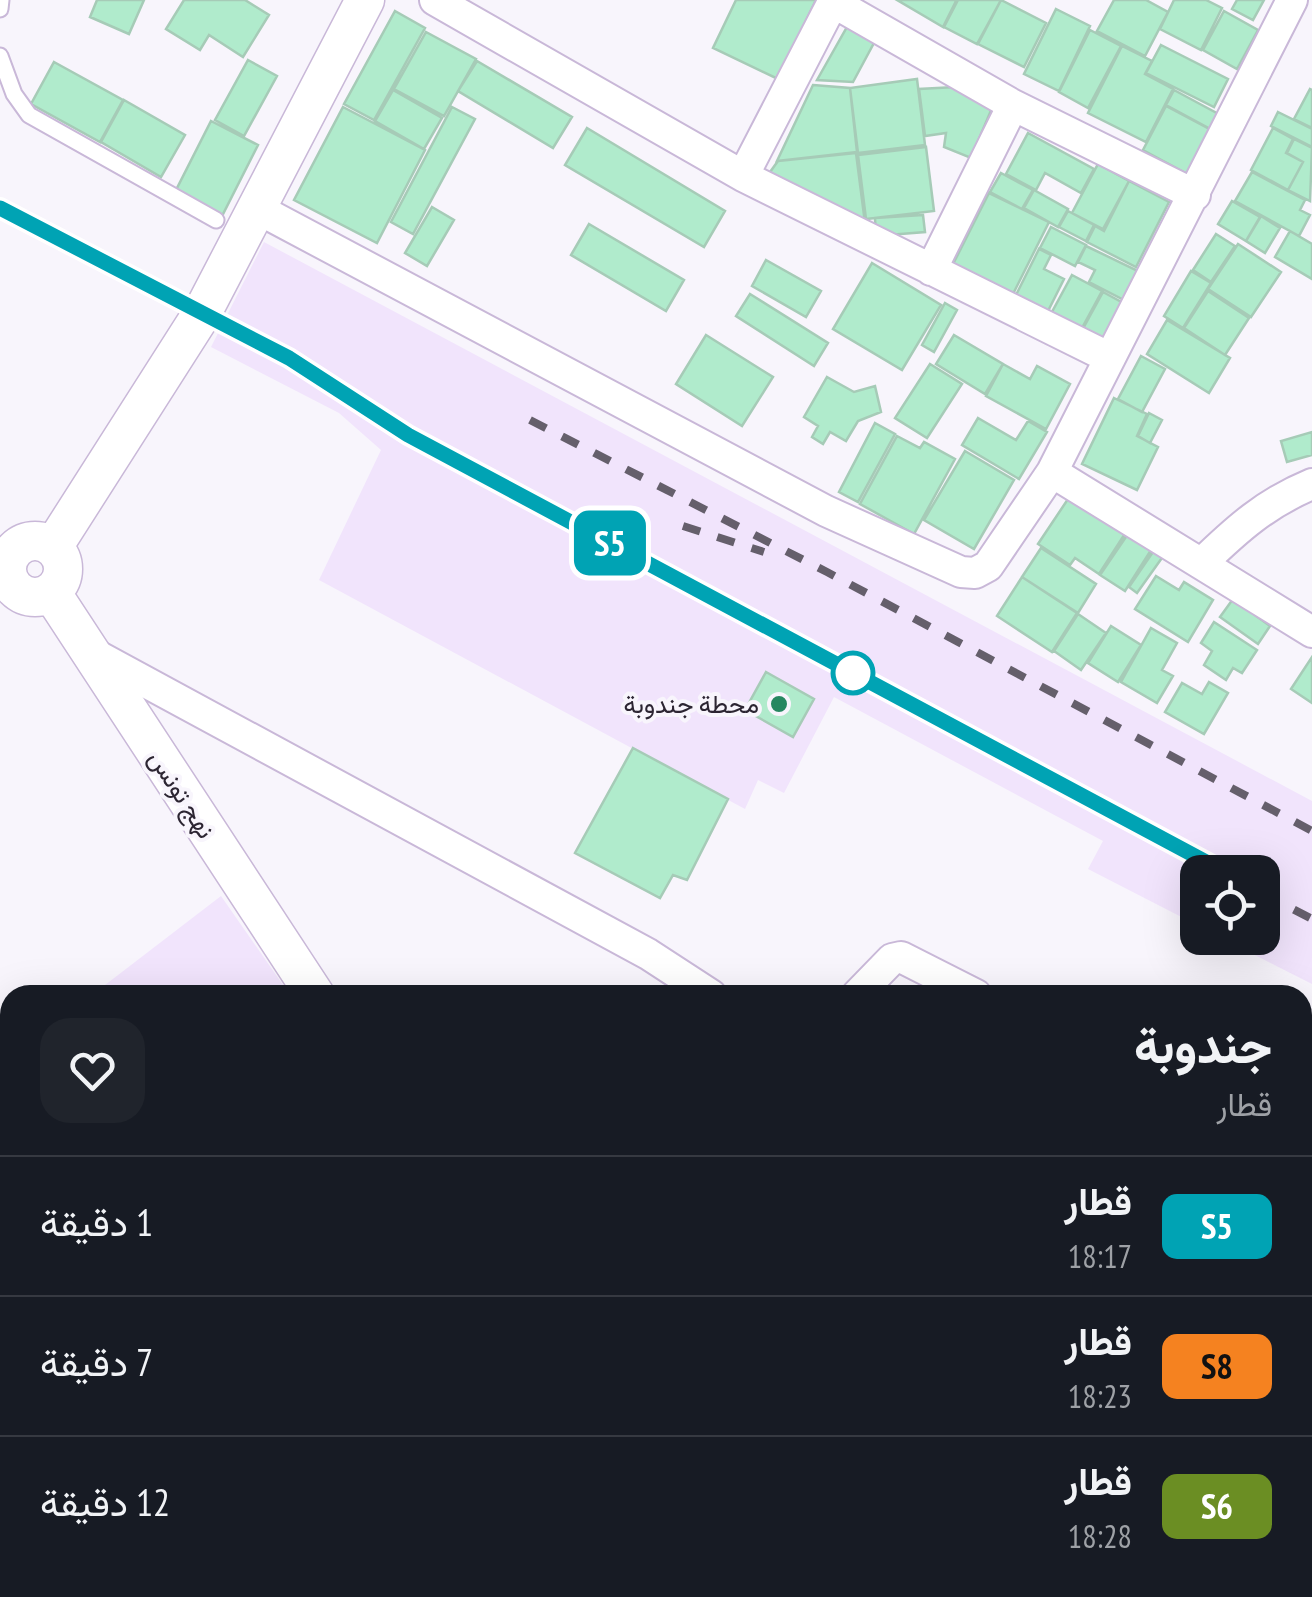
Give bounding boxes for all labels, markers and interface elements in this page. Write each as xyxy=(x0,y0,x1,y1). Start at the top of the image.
line badge: S5 xyxy=(565,510,655,576)
text: S5 xyxy=(594,520,626,566)
unlabelled marker xyxy=(832,652,874,694)
place label: محطة جندوبة xyxy=(624,688,759,720)
marker: محطة جندوبة xyxy=(768,693,790,715)
street label: نهج تونس xyxy=(140,744,222,845)
map controls xyxy=(1180,855,1280,955)
button: locate xyxy=(1180,855,1280,955)
text: جندوبة xyxy=(1134,1014,1272,1076)
button: heart xyxy=(40,1018,145,1123)
text: قطار xyxy=(1216,1083,1272,1125)
text: قطار xyxy=(1064,1176,1132,1225)
text: 1 دقيقة xyxy=(40,1197,153,1246)
text: S5 xyxy=(1201,1203,1233,1249)
text: 18:17 xyxy=(1068,1235,1132,1277)
text: قطار xyxy=(1064,1316,1132,1365)
text: 7 دقيقة xyxy=(40,1337,153,1386)
text: S8 xyxy=(1201,1343,1233,1389)
text: 18:23 xyxy=(1068,1375,1132,1417)
text: قطار xyxy=(1064,1456,1132,1505)
text: 12 دقيقة xyxy=(40,1477,170,1526)
text: S6 xyxy=(1201,1483,1233,1529)
text: 18:28 xyxy=(1068,1515,1132,1557)

